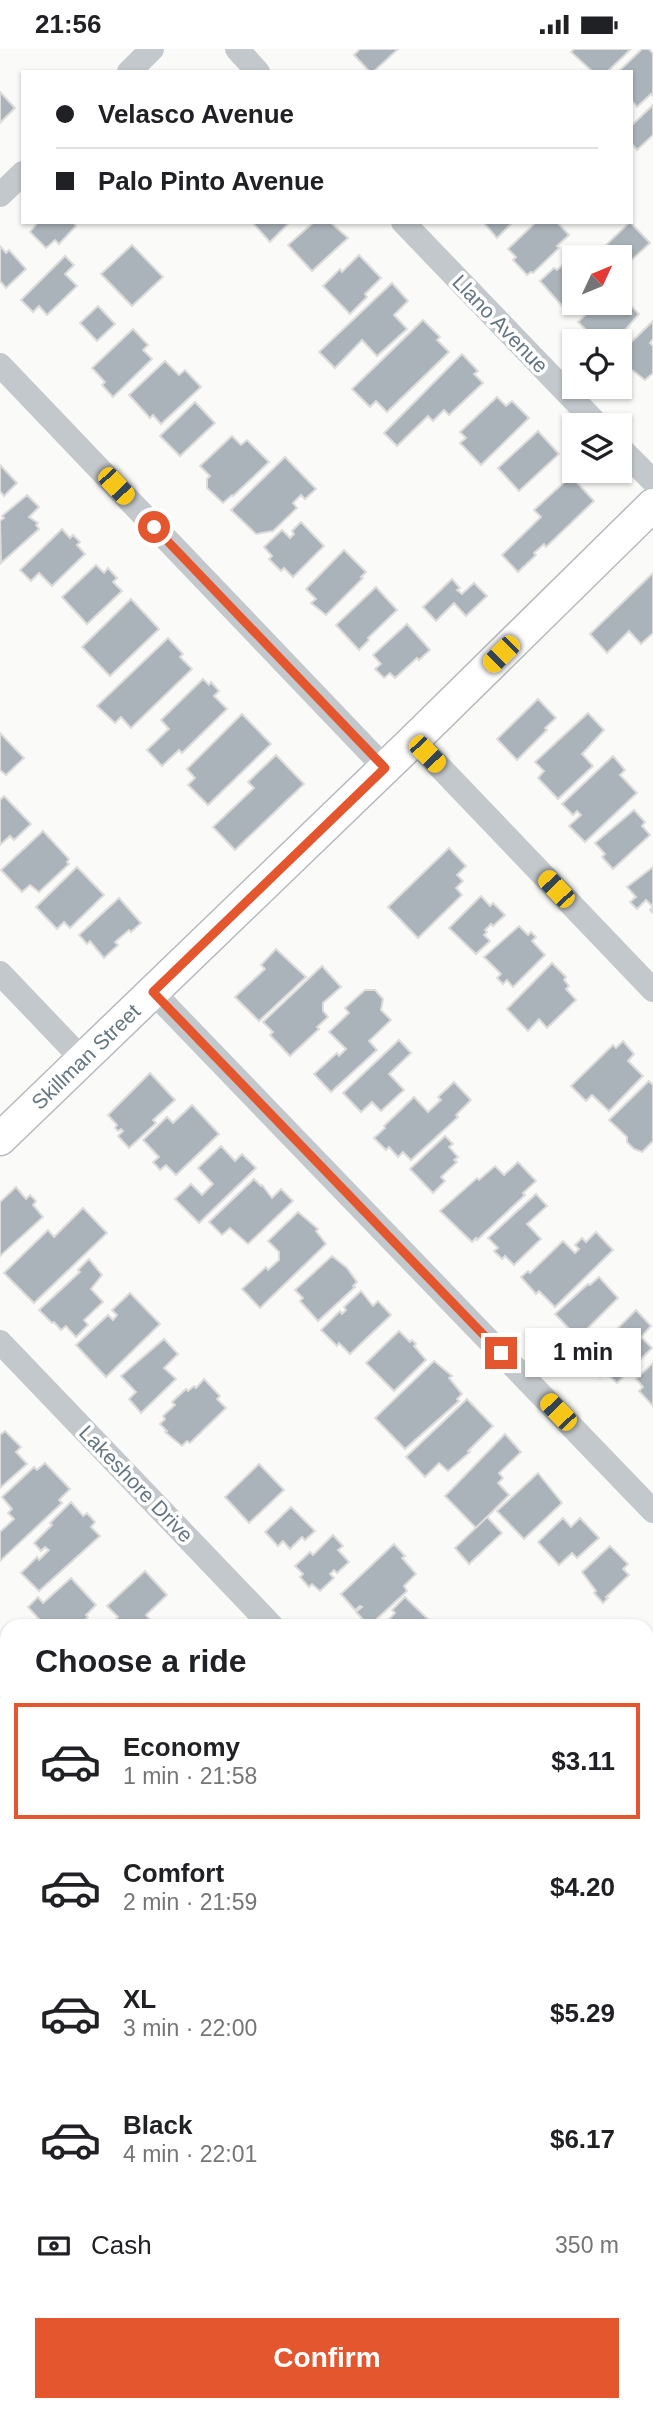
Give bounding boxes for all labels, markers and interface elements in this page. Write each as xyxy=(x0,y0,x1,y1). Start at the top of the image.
text: 21:56 xyxy=(35,9,102,39)
text: Velasco Avenue xyxy=(98,99,294,129)
text: Palo Pinto Avenue xyxy=(98,166,324,196)
north arrow xyxy=(562,245,632,315)
map controls xyxy=(562,245,632,483)
street label: Llano Avenue xyxy=(448,270,553,377)
button: locate xyxy=(562,329,632,399)
button: layers xyxy=(562,413,632,483)
car xyxy=(94,463,139,509)
route start xyxy=(138,511,170,543)
car xyxy=(479,632,524,676)
car xyxy=(405,732,450,776)
car xyxy=(534,866,579,912)
street label: Skillman Street xyxy=(27,999,145,1114)
callout: 1 min xyxy=(526,1329,641,1377)
route end xyxy=(485,1337,517,1369)
text: 1 min xyxy=(553,1339,613,1365)
car xyxy=(536,1390,581,1434)
street label: Lakeshore Drive xyxy=(75,1421,198,1547)
text: Choose a ride xyxy=(35,1643,247,1679)
icon: car xyxy=(39,1730,102,1793)
text: Economy xyxy=(123,1732,240,1762)
text: $3.11 xyxy=(551,1746,615,1776)
text: 1 min · 21:58 xyxy=(123,1763,257,1789)
icon: car xyxy=(39,1856,102,1919)
text: Comfort xyxy=(123,1858,224,1888)
text: $4.20 xyxy=(550,1872,615,1902)
text: 2 min · 21:59 xyxy=(123,1889,257,1915)
icon: car xyxy=(39,1982,102,2045)
text: XL xyxy=(123,1984,156,2014)
text: $5.29 xyxy=(550,1998,615,2028)
text: 3 min · 22:00 xyxy=(123,2015,257,2041)
icon: car xyxy=(39,2108,102,2171)
text: Black xyxy=(123,2110,192,2140)
text: $6.17 xyxy=(550,2124,615,2154)
text: 4 min · 22:01 xyxy=(123,2141,257,2167)
icon: cash xyxy=(35,2227,73,2265)
text: Cash xyxy=(91,2230,152,2260)
text: 350 m xyxy=(555,2232,619,2258)
button: Confirm xyxy=(35,2318,619,2398)

